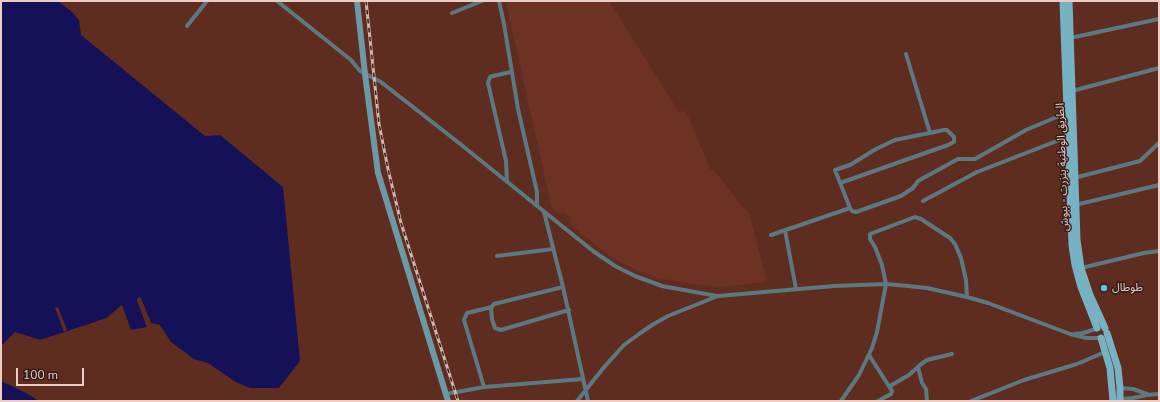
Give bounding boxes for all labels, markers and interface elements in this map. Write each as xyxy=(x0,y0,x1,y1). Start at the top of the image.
street label: الطريق الوطنية بنزرت - ببوش xyxy=(1054,103,1072,231)
place label: طوطال xyxy=(1112,281,1143,295)
marker: طوطال xyxy=(1099,283,1109,293)
scale bar xyxy=(18,360,86,386)
text: 100 m xyxy=(23,367,58,383)

